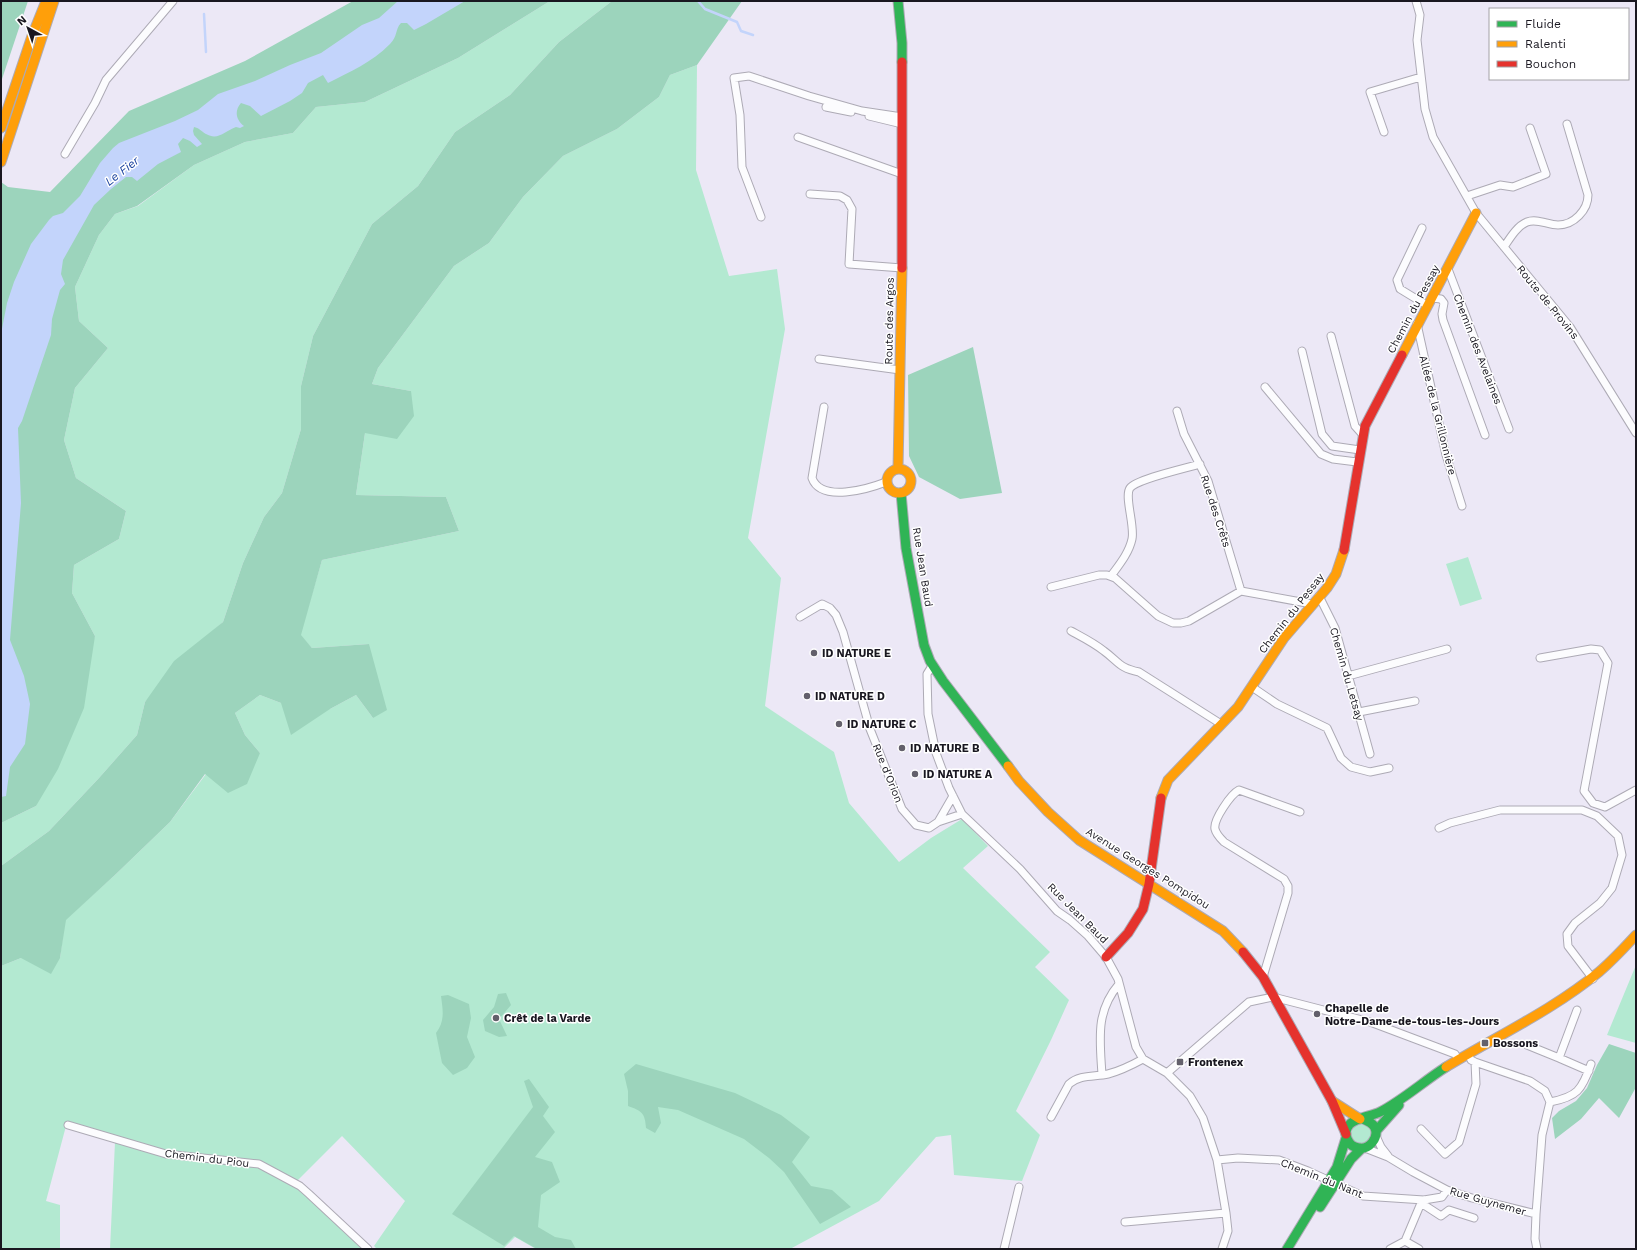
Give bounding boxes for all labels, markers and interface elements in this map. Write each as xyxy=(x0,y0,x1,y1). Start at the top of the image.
north arrow xyxy=(8,8,48,48)
legend xyxy=(1489,8,1629,80)
text: N xyxy=(15,13,29,28)
text: Fluide xyxy=(1525,17,1561,31)
text: Ralenti xyxy=(1525,37,1566,51)
text: Bouchon xyxy=(1525,57,1576,71)
water label: Le Fier xyxy=(102,153,143,189)
street label: Chemin du Pessay xyxy=(1385,263,1442,356)
street label: Route de Provins xyxy=(1514,263,1581,342)
street label: Route des Argos xyxy=(882,277,897,365)
street label: Chemin des Avelaines xyxy=(1450,292,1505,407)
street label: Allée de la Grillonnière xyxy=(1416,354,1459,476)
street label: Rue des Crêts xyxy=(1198,473,1233,549)
street label: Rue Jean Baud xyxy=(910,526,935,608)
street label: Chemin du Pessay xyxy=(1256,570,1327,656)
street label: Chemin du Letsay xyxy=(1327,626,1366,723)
place label: ID NATURE E xyxy=(822,647,891,660)
marker: ID NATURE E xyxy=(809,648,819,658)
place label: ID NATURE D xyxy=(815,690,885,703)
marker: ID NATURE D xyxy=(802,691,812,701)
place label: ID NATURE C xyxy=(847,718,917,731)
marker: ID NATURE C xyxy=(834,719,844,729)
street label: Rue d’Orion xyxy=(870,742,905,805)
place label: ID NATURE B xyxy=(910,742,980,755)
marker: ID NATURE B xyxy=(897,743,907,753)
place label: ID NATURE A xyxy=(923,768,993,781)
marker: ID NATURE A xyxy=(910,769,920,779)
street label: Avenue Georges Pompidou xyxy=(1084,825,1212,912)
street label: Rue Jean Baud xyxy=(1045,880,1111,946)
place label: Chapelle de Notre-Dame-de-tous-les-Jours xyxy=(1325,1002,1499,1028)
marker: Chapelle de Notre-Dame-de-tous-les-Jours xyxy=(1312,1009,1322,1019)
place label: Crêt de la Varde xyxy=(504,1012,591,1025)
marker: Crêt de la Varde xyxy=(491,1013,501,1023)
place label: Bossons xyxy=(1493,1037,1538,1050)
marker: Bossons xyxy=(1480,1038,1490,1048)
place label: Frontenex xyxy=(1188,1056,1244,1069)
marker: Frontenex xyxy=(1175,1057,1185,1067)
street label: Chemin du Piou xyxy=(164,1147,250,1170)
street label: Chemin du Nant xyxy=(1279,1156,1365,1201)
street label: Rue Guynemer xyxy=(1448,1184,1528,1219)

